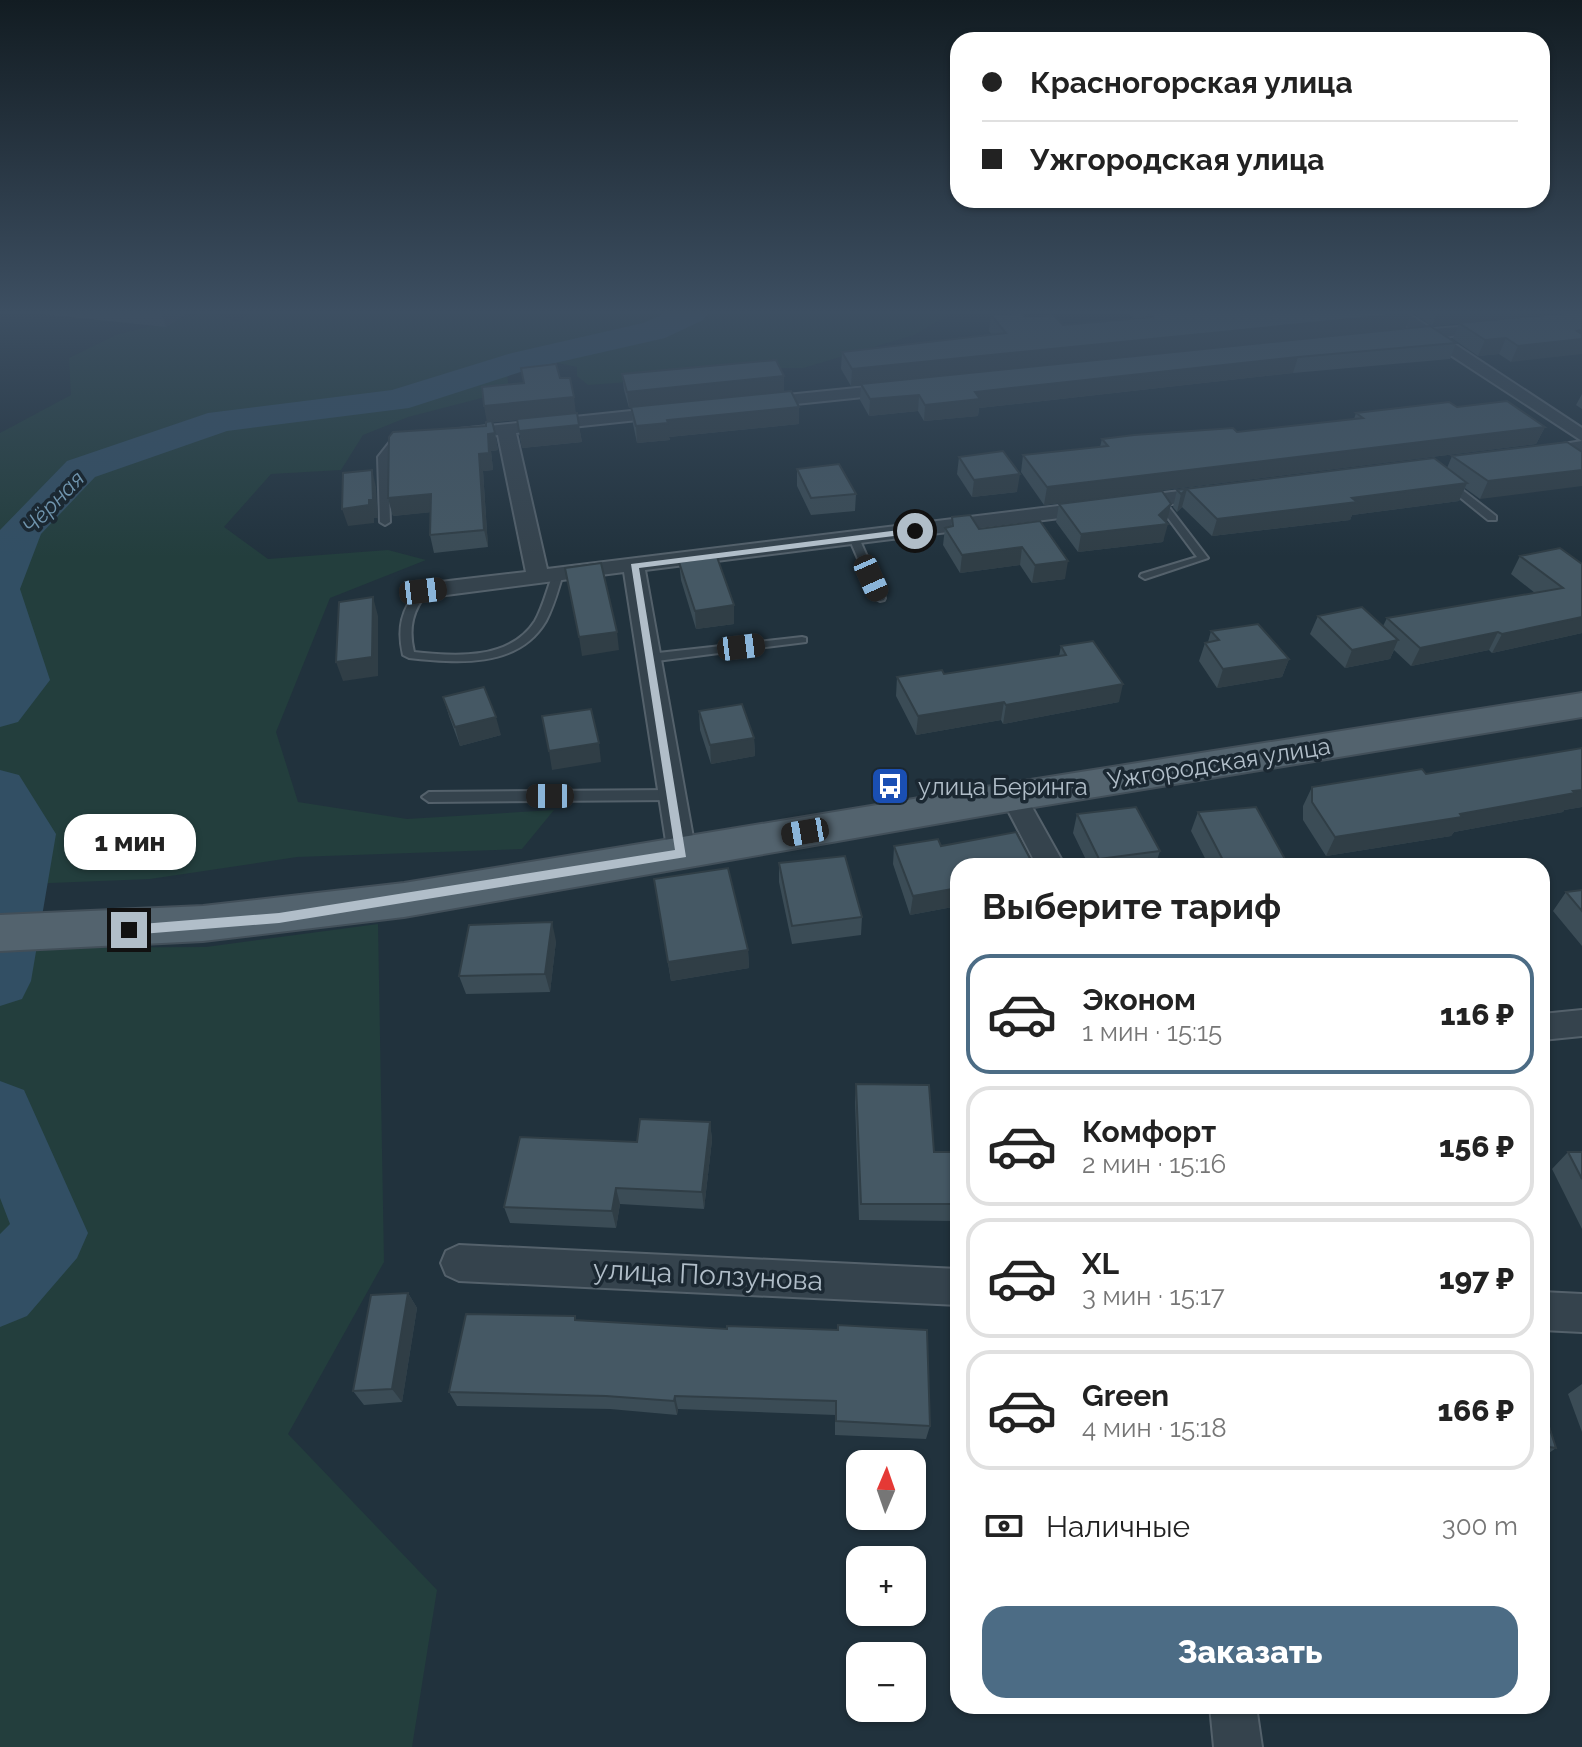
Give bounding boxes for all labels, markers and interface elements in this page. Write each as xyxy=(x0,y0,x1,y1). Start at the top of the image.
text: Красногорская улица xyxy=(1030,65,1353,100)
text: Ужгородская улица xyxy=(1030,142,1325,177)
water label: Чёрная xyxy=(17,465,89,539)
route start xyxy=(897,513,933,549)
car xyxy=(850,551,892,605)
car xyxy=(398,576,448,606)
car xyxy=(716,632,766,662)
street label: Ужгородская улица xyxy=(1106,731,1332,795)
bus stop icon: улица Беринга xyxy=(869,765,911,807)
place label: улица Беринга xyxy=(918,772,1088,801)
car xyxy=(526,784,574,808)
callout: 1 мин xyxy=(63,814,195,870)
car xyxy=(779,816,831,848)
text: 1 мин xyxy=(95,827,165,857)
text: Выберите тариф xyxy=(982,885,1281,927)
route end xyxy=(111,912,147,948)
icon: car xyxy=(986,978,1058,1050)
text: Эконом xyxy=(1082,982,1196,1017)
text: 116 ₽ xyxy=(1440,997,1514,1032)
text: 1 мин · 15:15 xyxy=(1082,1017,1222,1047)
icon: car xyxy=(986,1110,1058,1182)
text: Комфорт xyxy=(1082,1114,1216,1149)
text: 156 ₽ xyxy=(1439,1129,1514,1164)
text: 2 мин · 15:16 xyxy=(1082,1149,1226,1179)
icon: car xyxy=(986,1242,1058,1314)
text: XL xyxy=(1082,1246,1119,1281)
street label: улица Ползунова xyxy=(592,1252,824,1298)
text: 197 ₽ xyxy=(1439,1261,1514,1296)
text: 3 мин · 15:17 xyxy=(1082,1281,1225,1311)
icon: car xyxy=(986,1374,1058,1446)
text: Green xyxy=(1082,1378,1169,1413)
text: 166 ₽ xyxy=(1437,1393,1514,1428)
text: 4 мин · 15:18 xyxy=(1082,1413,1227,1443)
north arrow xyxy=(846,1450,926,1530)
map controls xyxy=(846,1450,926,1722)
icon: cash xyxy=(982,1504,1026,1548)
text: Наличные xyxy=(1046,1509,1190,1544)
text: 300 m xyxy=(1442,1511,1518,1541)
button: + xyxy=(846,1546,926,1626)
button: Заказать xyxy=(982,1606,1518,1698)
button: − xyxy=(846,1642,926,1722)

